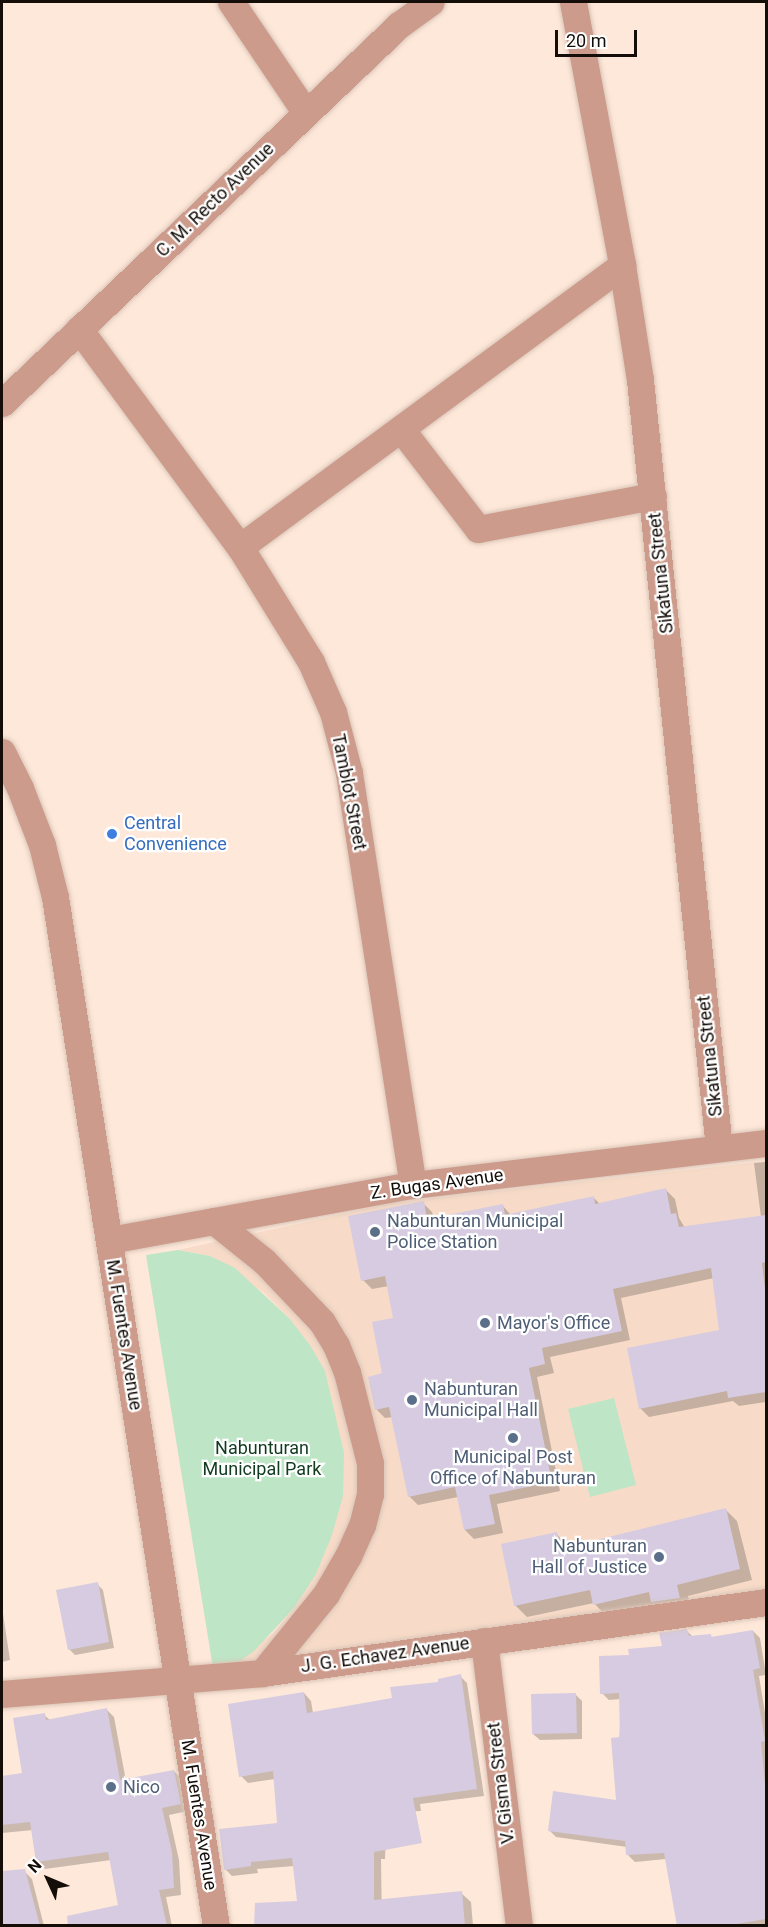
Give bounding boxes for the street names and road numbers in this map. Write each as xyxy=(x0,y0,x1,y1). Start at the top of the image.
street label: C. M. Recto Avenue xyxy=(152,138,278,262)
street label: Sikatuna Street xyxy=(644,511,678,635)
street label: Tamblot Street xyxy=(327,732,371,852)
street label: Sikatuna Street xyxy=(693,994,727,1118)
street label: Z. Bugas Avenue xyxy=(369,1164,505,1204)
street label: M. Fuentes Avenue xyxy=(101,1258,147,1412)
street label: J. G. Echavez Avenue xyxy=(299,1632,471,1678)
street label: V. Gisma Street xyxy=(483,1721,519,1845)
street label: M. Fuentes Avenue xyxy=(176,1738,222,1892)

